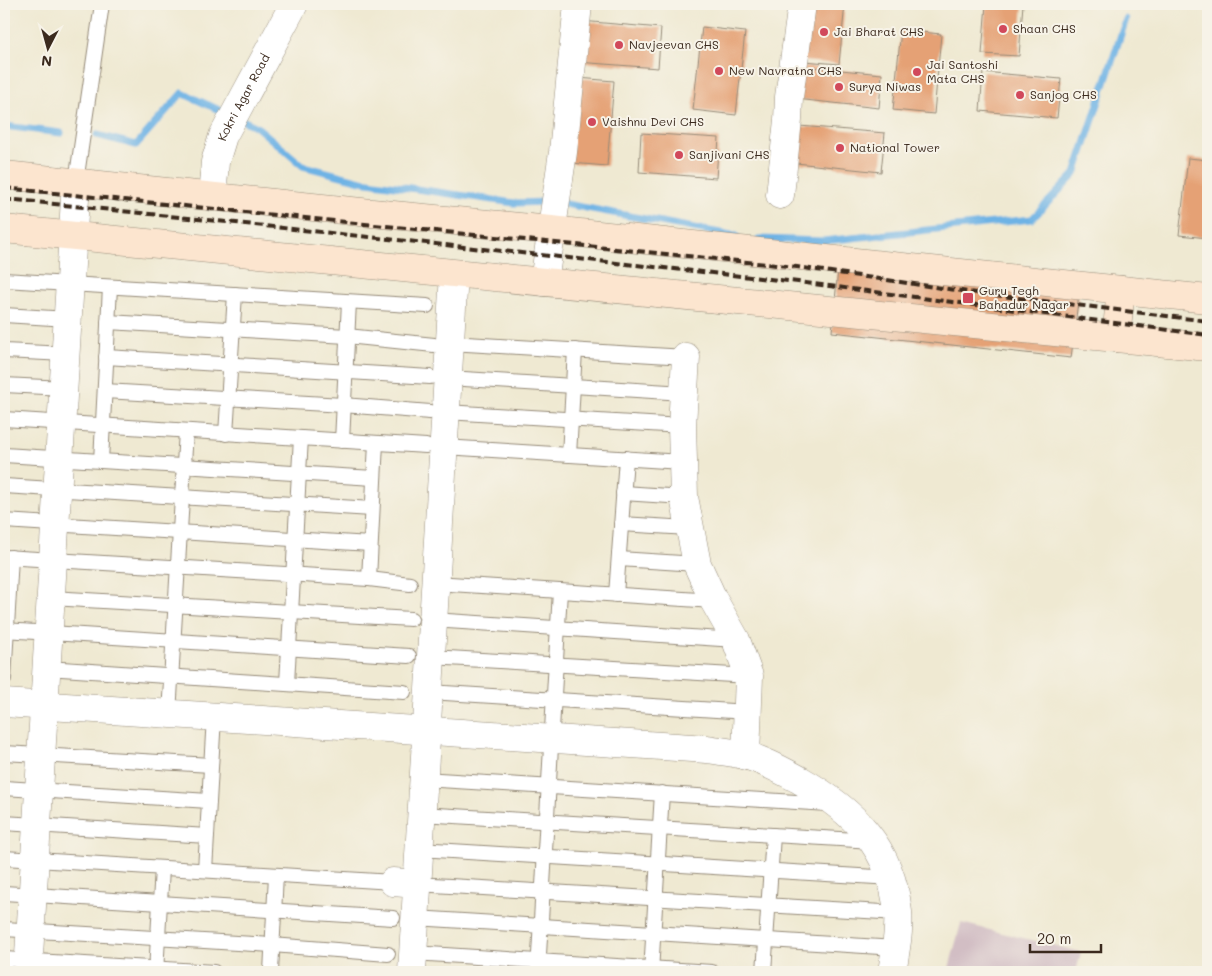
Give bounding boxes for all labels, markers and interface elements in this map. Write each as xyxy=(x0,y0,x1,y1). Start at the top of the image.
place label: Shaan CHS xyxy=(1013,20,1076,36)
north arrow xyxy=(22,22,72,72)
place label: Jai Bharat CHS xyxy=(834,23,924,39)
marker: Shaan CHS xyxy=(997,23,1009,35)
marker: Jai Bharat CHS xyxy=(818,26,830,38)
place label: Navjeevan CHS xyxy=(629,36,719,52)
marker: Navjeevan CHS xyxy=(613,39,625,51)
street label: Kokri Agar Road xyxy=(213,50,273,143)
text: N xyxy=(40,51,53,71)
place label: Jai Santoshi Mata CHS xyxy=(927,56,998,86)
place label: New Navratna CHS xyxy=(729,62,842,78)
marker: New Navratna CHS xyxy=(713,65,725,77)
marker: Jai Santoshi Mata CHS xyxy=(911,66,923,78)
place label: Surya Niwas xyxy=(849,78,921,94)
marker: Surya Niwas xyxy=(833,81,845,93)
place label: Sanjog CHS xyxy=(1030,86,1097,102)
marker: Sanjog CHS xyxy=(1014,89,1026,101)
place label: Vaishnu Devi CHS xyxy=(602,113,704,129)
marker: Vaishnu Devi CHS xyxy=(586,116,598,128)
place label: National Tower xyxy=(850,139,940,155)
marker: National Tower xyxy=(834,142,846,154)
place label: Sanjivani CHS xyxy=(689,146,770,162)
marker: Sanjivani CHS xyxy=(673,149,685,161)
place label: Guru Tegh Bahadur Nagar xyxy=(979,282,1069,312)
marker: Guru Tegh Bahadur Nagar xyxy=(961,291,975,305)
scale bar xyxy=(1030,921,1101,953)
text: 20 m xyxy=(1037,928,1071,948)

